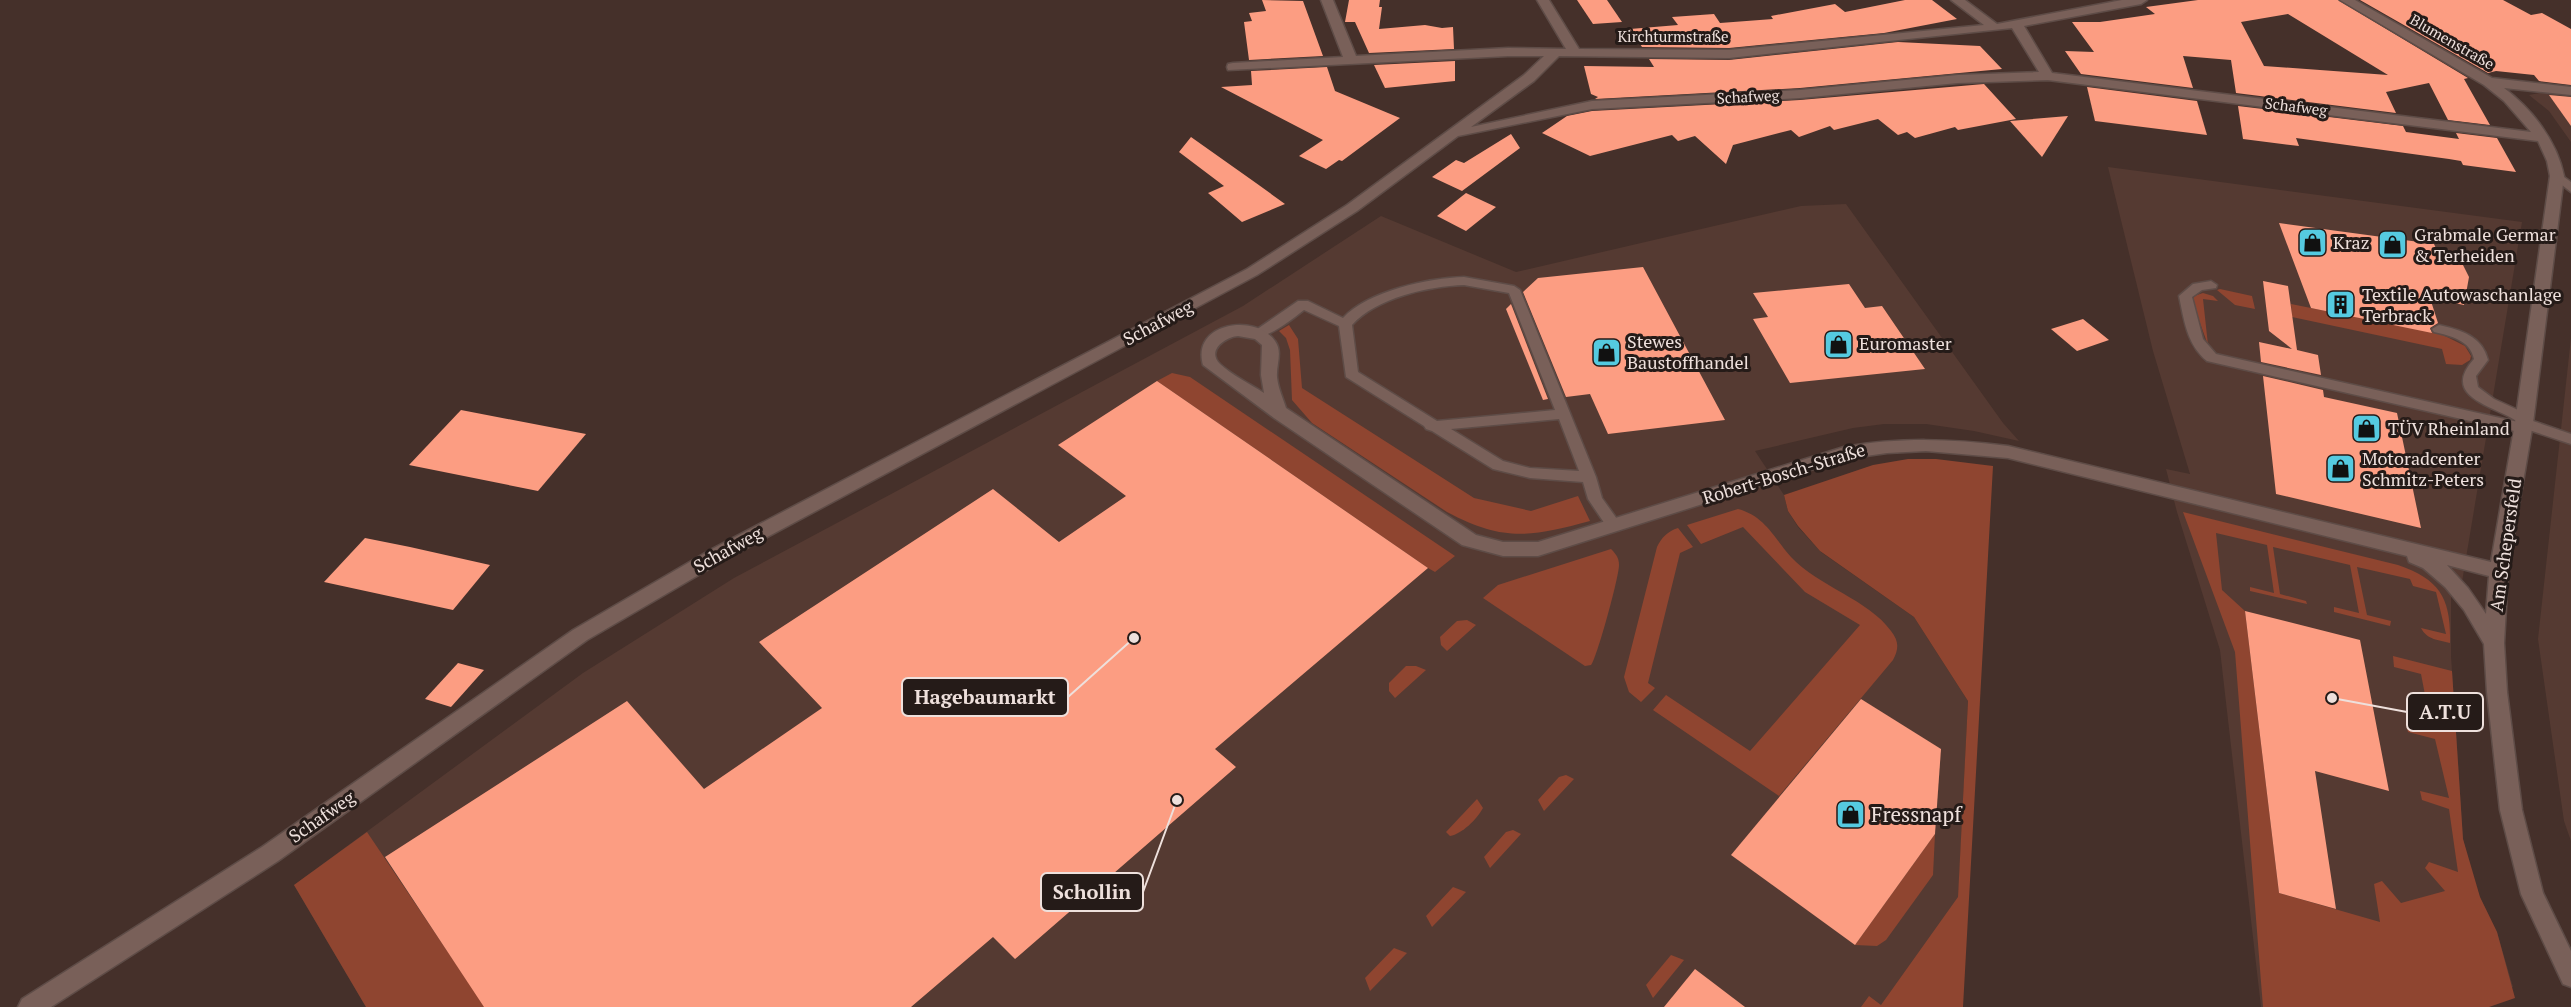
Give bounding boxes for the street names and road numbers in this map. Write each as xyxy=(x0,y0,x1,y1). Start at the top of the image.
street label: Blumenstraße xyxy=(2407,9,2498,73)
street label: Kirchturmstraße xyxy=(1617,26,1729,46)
street label: Schafweg xyxy=(1716,84,1781,108)
street label: Schafweg xyxy=(2264,92,2330,120)
street label: Schafweg xyxy=(1119,294,1197,350)
street label: Robert-Bosch-Straße xyxy=(1700,437,1868,509)
street label: Am Schepersfeld xyxy=(2484,477,2526,613)
street label: Schafweg xyxy=(689,520,767,578)
street label: Schafweg xyxy=(284,784,360,848)

